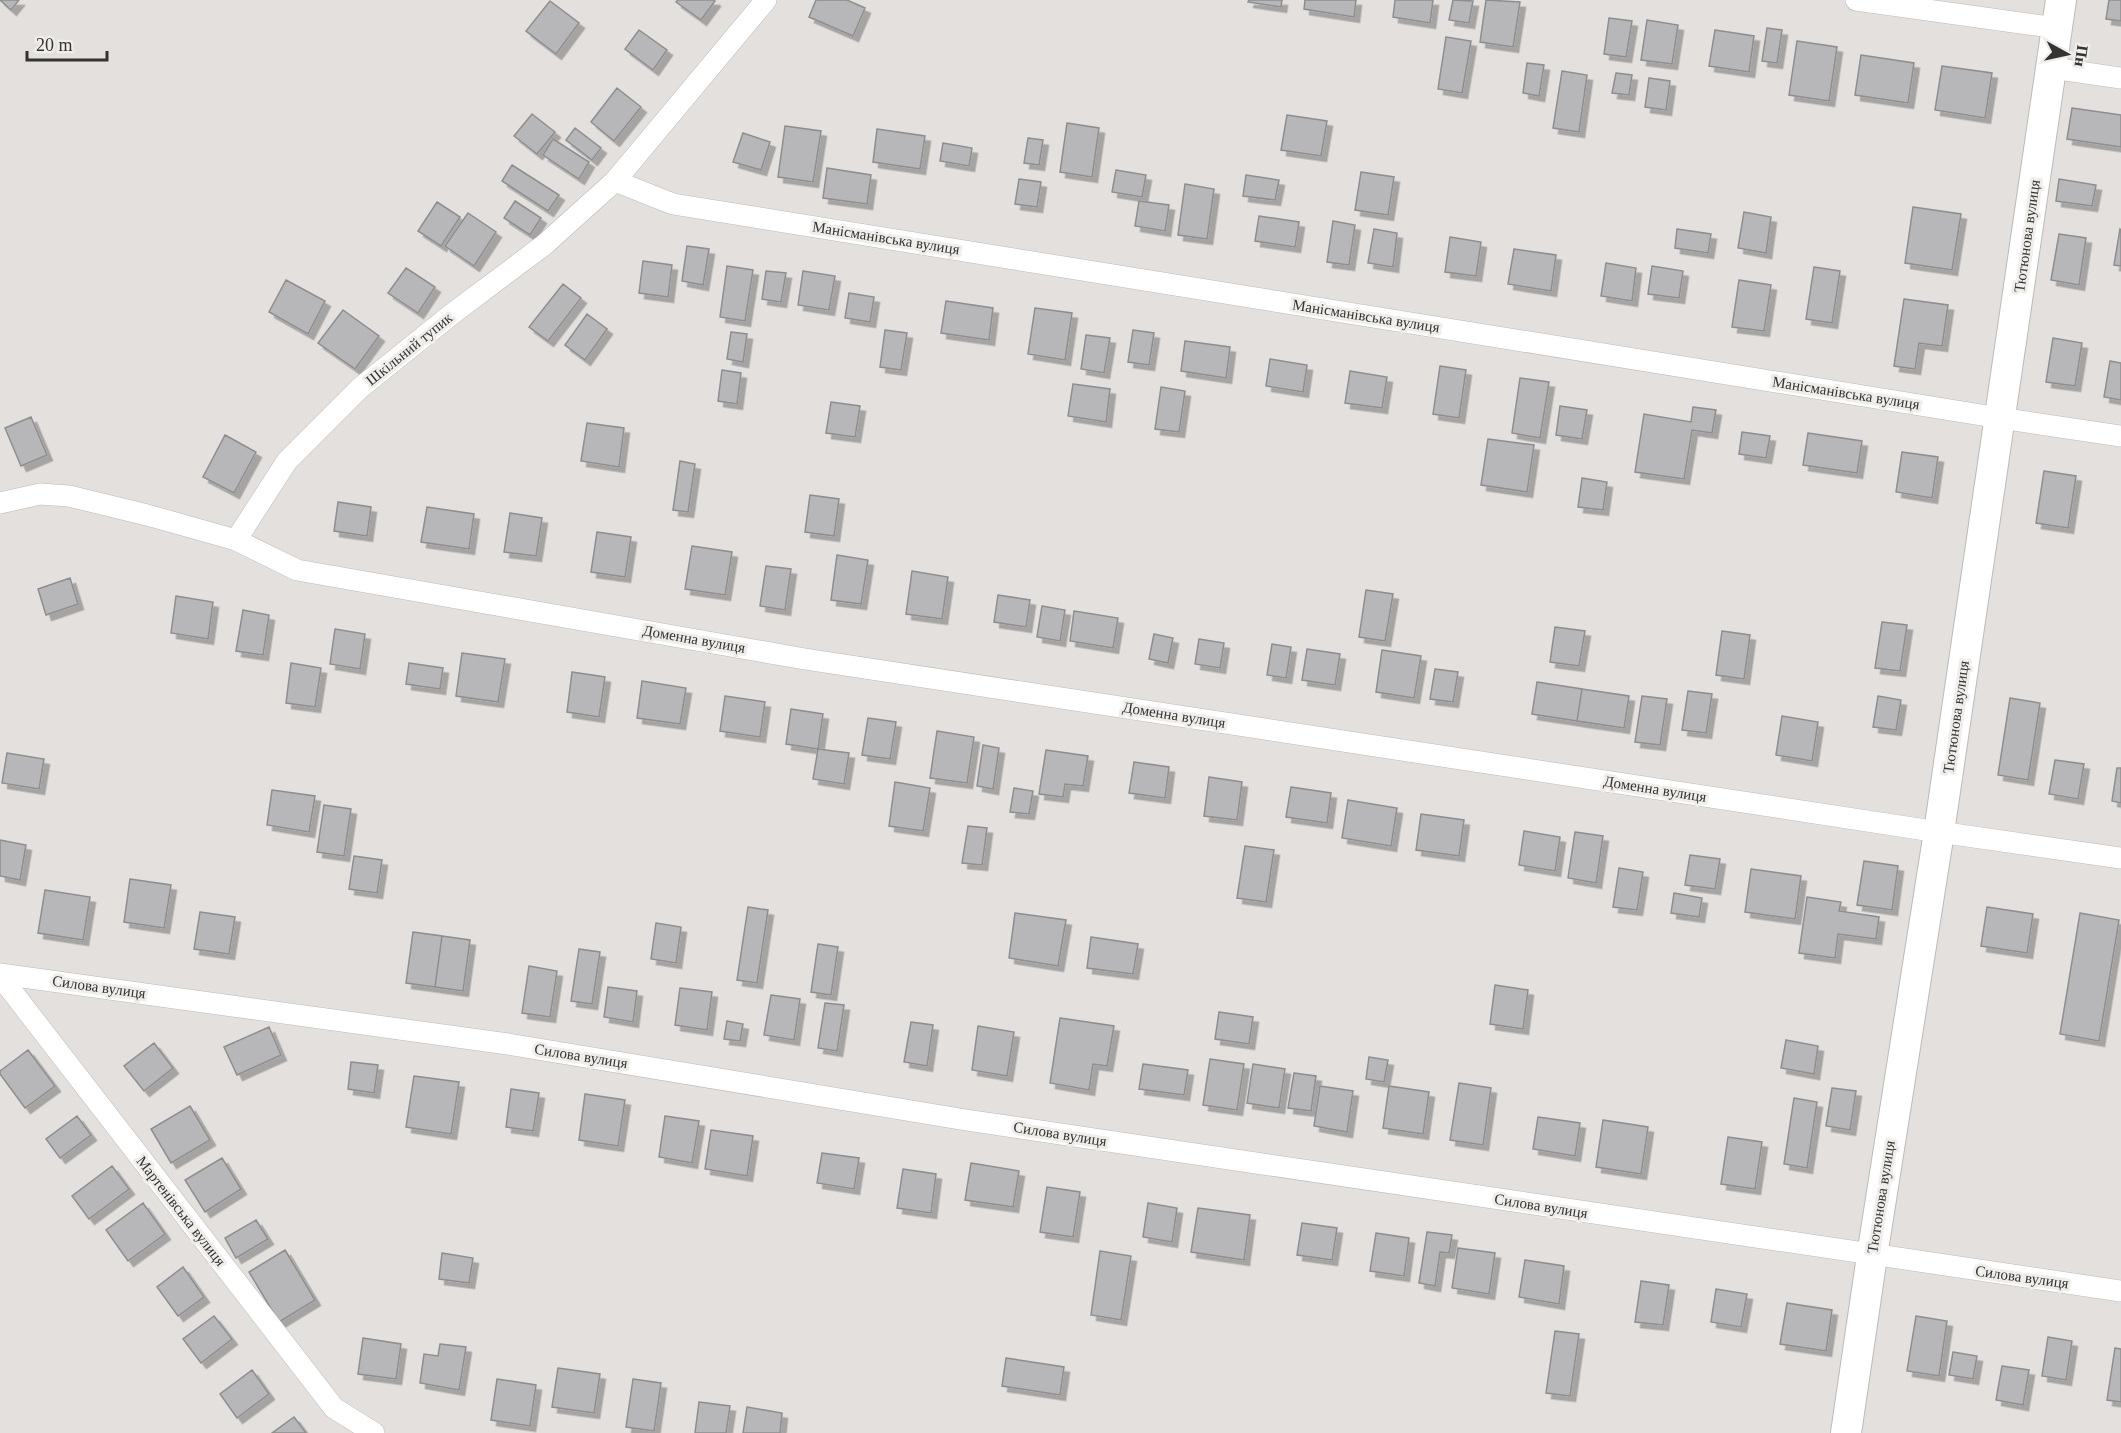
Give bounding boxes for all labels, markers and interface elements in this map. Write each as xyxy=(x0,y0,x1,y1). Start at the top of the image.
scale bar xyxy=(27,24,106,62)
north arrow xyxy=(2037,24,2097,84)
text: 20 m xyxy=(36,35,73,55)
text: Пн xyxy=(2071,44,2091,68)
street label: Тютюнова вулиця xyxy=(2011,178,2043,293)
street label: Манісманівська вулиця xyxy=(811,218,961,258)
street label: Манісманівська вулиця xyxy=(1291,296,1441,336)
street label: Шкільний тупик xyxy=(363,309,456,389)
street label: Манісманівська вулиця xyxy=(1771,373,1921,413)
street label: Доменна вулиця xyxy=(641,622,747,656)
street label: Тютюнова вулиця xyxy=(1940,659,1972,774)
street label: Доменна вулиця xyxy=(1121,699,1227,731)
street label: Доменна вулиця xyxy=(1602,773,1708,805)
street label: Силова вулиця xyxy=(51,973,147,1001)
street label: Силова вулиця xyxy=(533,1041,629,1071)
street label: Силова вулиця xyxy=(1012,1119,1108,1149)
street label: Тютюнова вулиця xyxy=(1864,1139,1898,1254)
street label: Мартенівська вулиця xyxy=(133,1153,229,1269)
street label: Силова вулиця xyxy=(1493,1191,1589,1221)
street label: Силова вулиця xyxy=(1974,1263,2070,1291)

